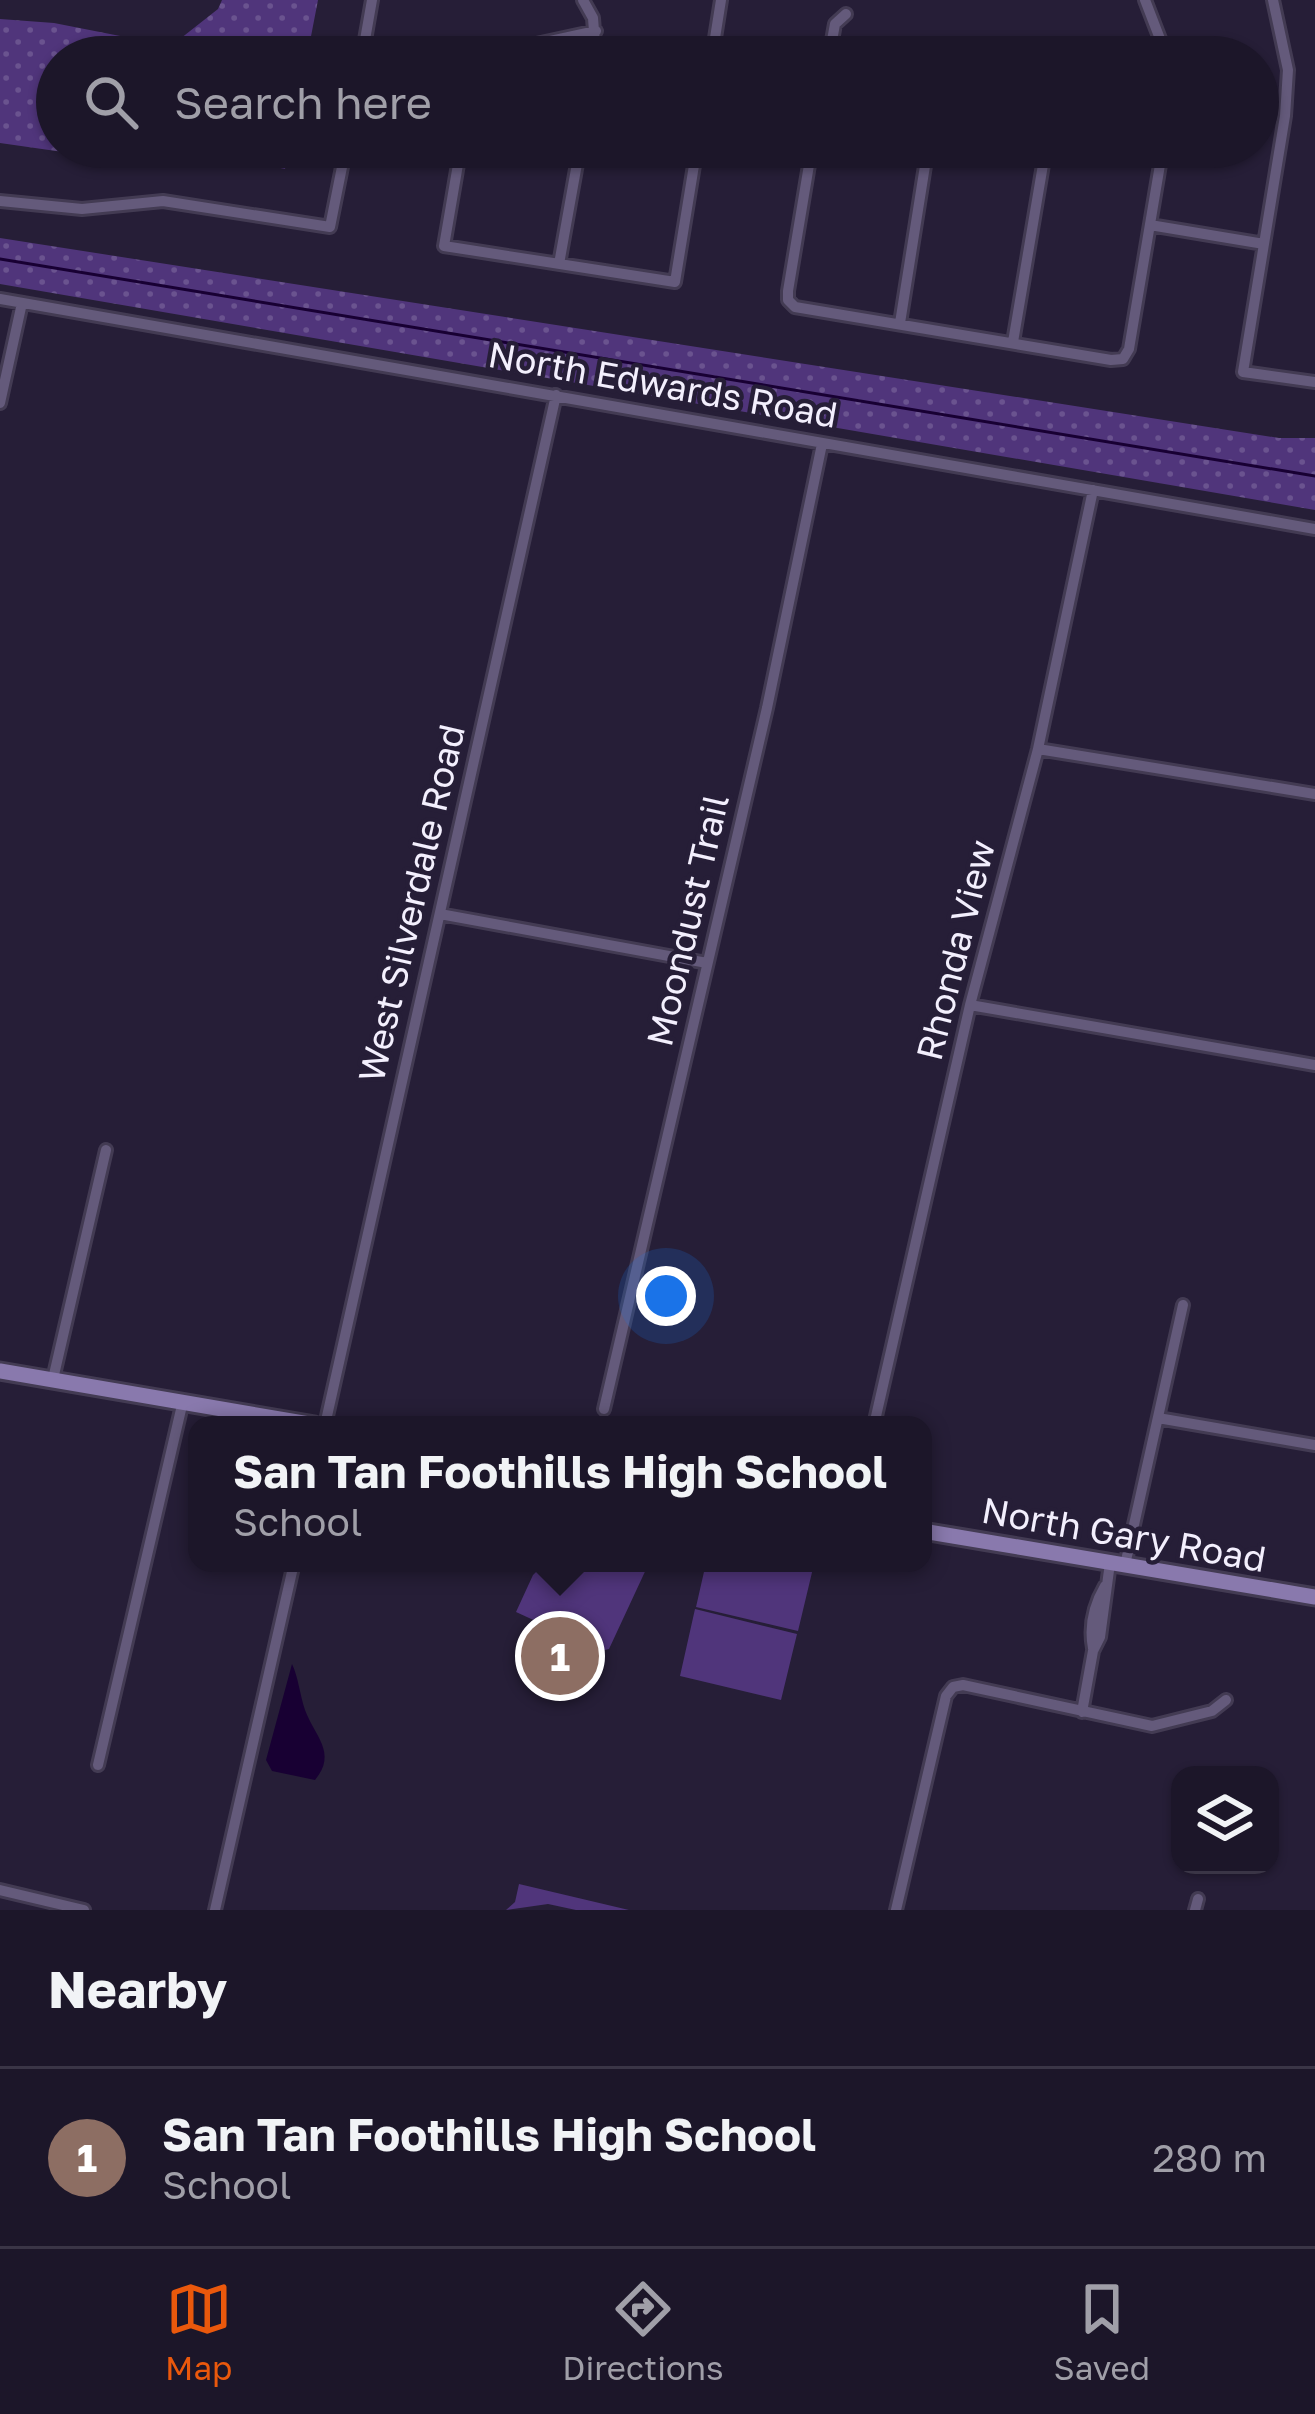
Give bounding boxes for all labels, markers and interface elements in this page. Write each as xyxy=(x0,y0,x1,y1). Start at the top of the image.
search box xyxy=(36,36,1279,168)
icon: search xyxy=(78,69,144,135)
text: Search here xyxy=(174,75,432,129)
street label: North Edwards Road xyxy=(485,332,841,436)
street label: West Silverdale Road xyxy=(349,720,473,1086)
street label: Moondust Trail xyxy=(637,790,737,1050)
street label: Rhonda View xyxy=(907,835,1003,1065)
your location xyxy=(636,1266,696,1326)
popup xyxy=(188,1416,932,1572)
text: San Tan Foothills High School xyxy=(233,1444,887,1498)
street label: North Gary Road xyxy=(979,1488,1269,1580)
text: School xyxy=(233,1498,362,1545)
pin: 1 xyxy=(521,1611,599,1701)
map controls xyxy=(1171,1766,1279,1874)
button: layers xyxy=(1171,1766,1279,1874)
text: Nearby xyxy=(48,1958,227,2019)
text: San Tan Foothills High School xyxy=(162,2107,816,2161)
text: 1 xyxy=(77,2134,97,2181)
text: 280 m xyxy=(1152,2134,1267,2181)
text: School xyxy=(162,2161,291,2208)
tab: Map xyxy=(165,2276,232,2387)
tab: Directions xyxy=(562,2276,724,2387)
tab: Saved xyxy=(1054,2276,1150,2387)

